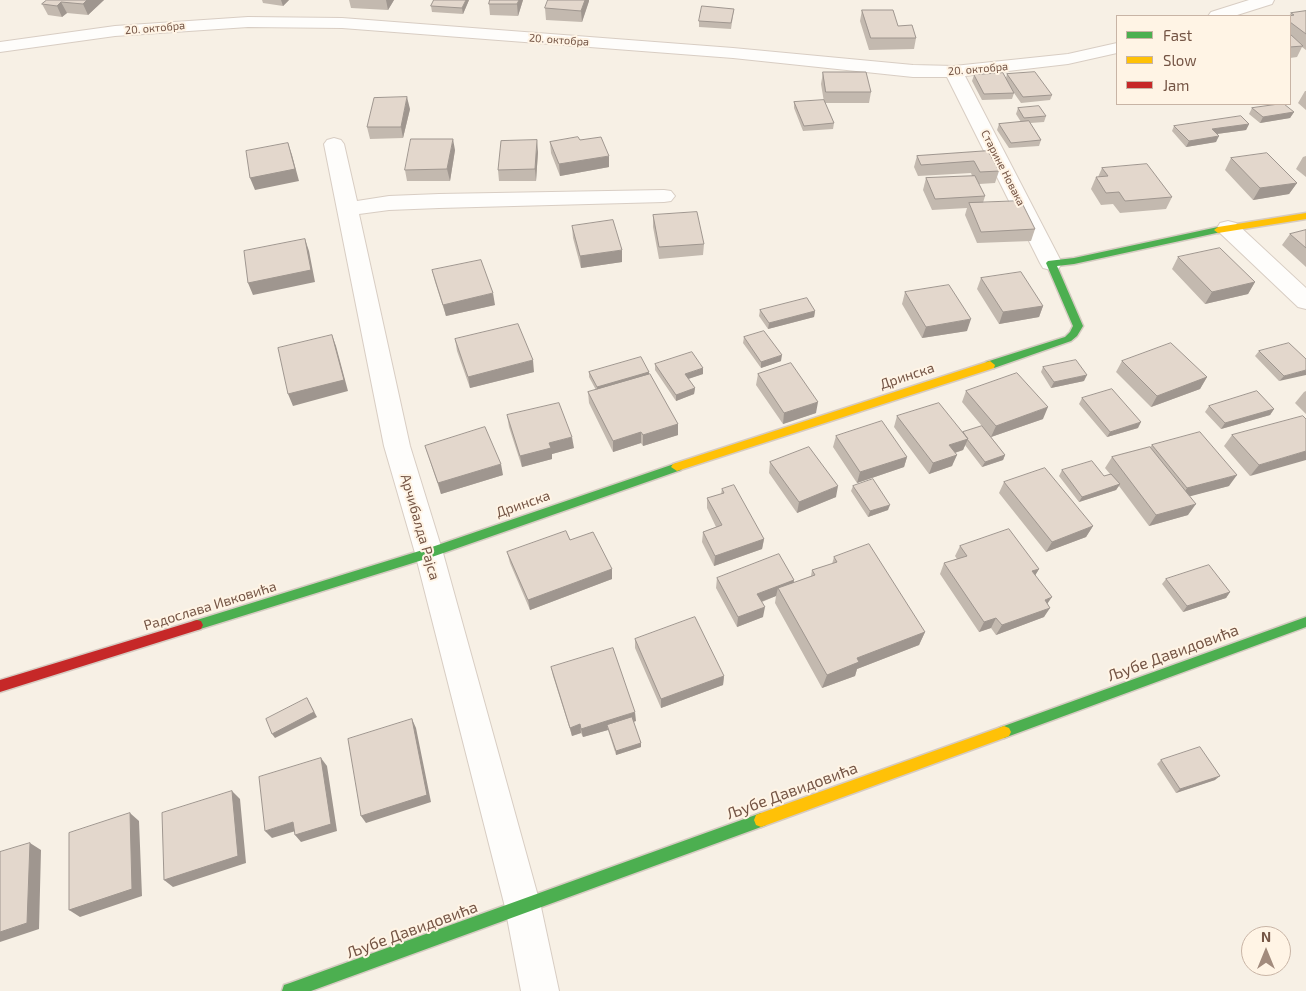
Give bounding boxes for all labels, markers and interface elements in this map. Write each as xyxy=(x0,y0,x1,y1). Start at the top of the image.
legend xyxy=(1116,15,1291,105)
street label: 20. октобра xyxy=(124,19,186,37)
text: Fast xyxy=(1163,26,1192,44)
street label: 20. октобра xyxy=(528,31,590,49)
text: Slow xyxy=(1163,51,1197,69)
street label: 20. октобра xyxy=(947,60,1009,78)
text: Jam xyxy=(1163,76,1189,94)
street label: Старине Новака xyxy=(978,128,1028,208)
street label: Дринска xyxy=(878,359,936,393)
street label: Арчибалда Рајса xyxy=(397,472,443,582)
street label: Дринска xyxy=(494,487,552,521)
street label: Радослава Ивковића xyxy=(142,578,278,634)
street label: Љубе Давидовића xyxy=(1105,620,1241,686)
street label: Љубе Давидовића xyxy=(724,758,860,824)
street label: Љубе Давидовића xyxy=(344,897,480,963)
north arrow xyxy=(1241,926,1291,976)
text: N xyxy=(1261,928,1271,945)

